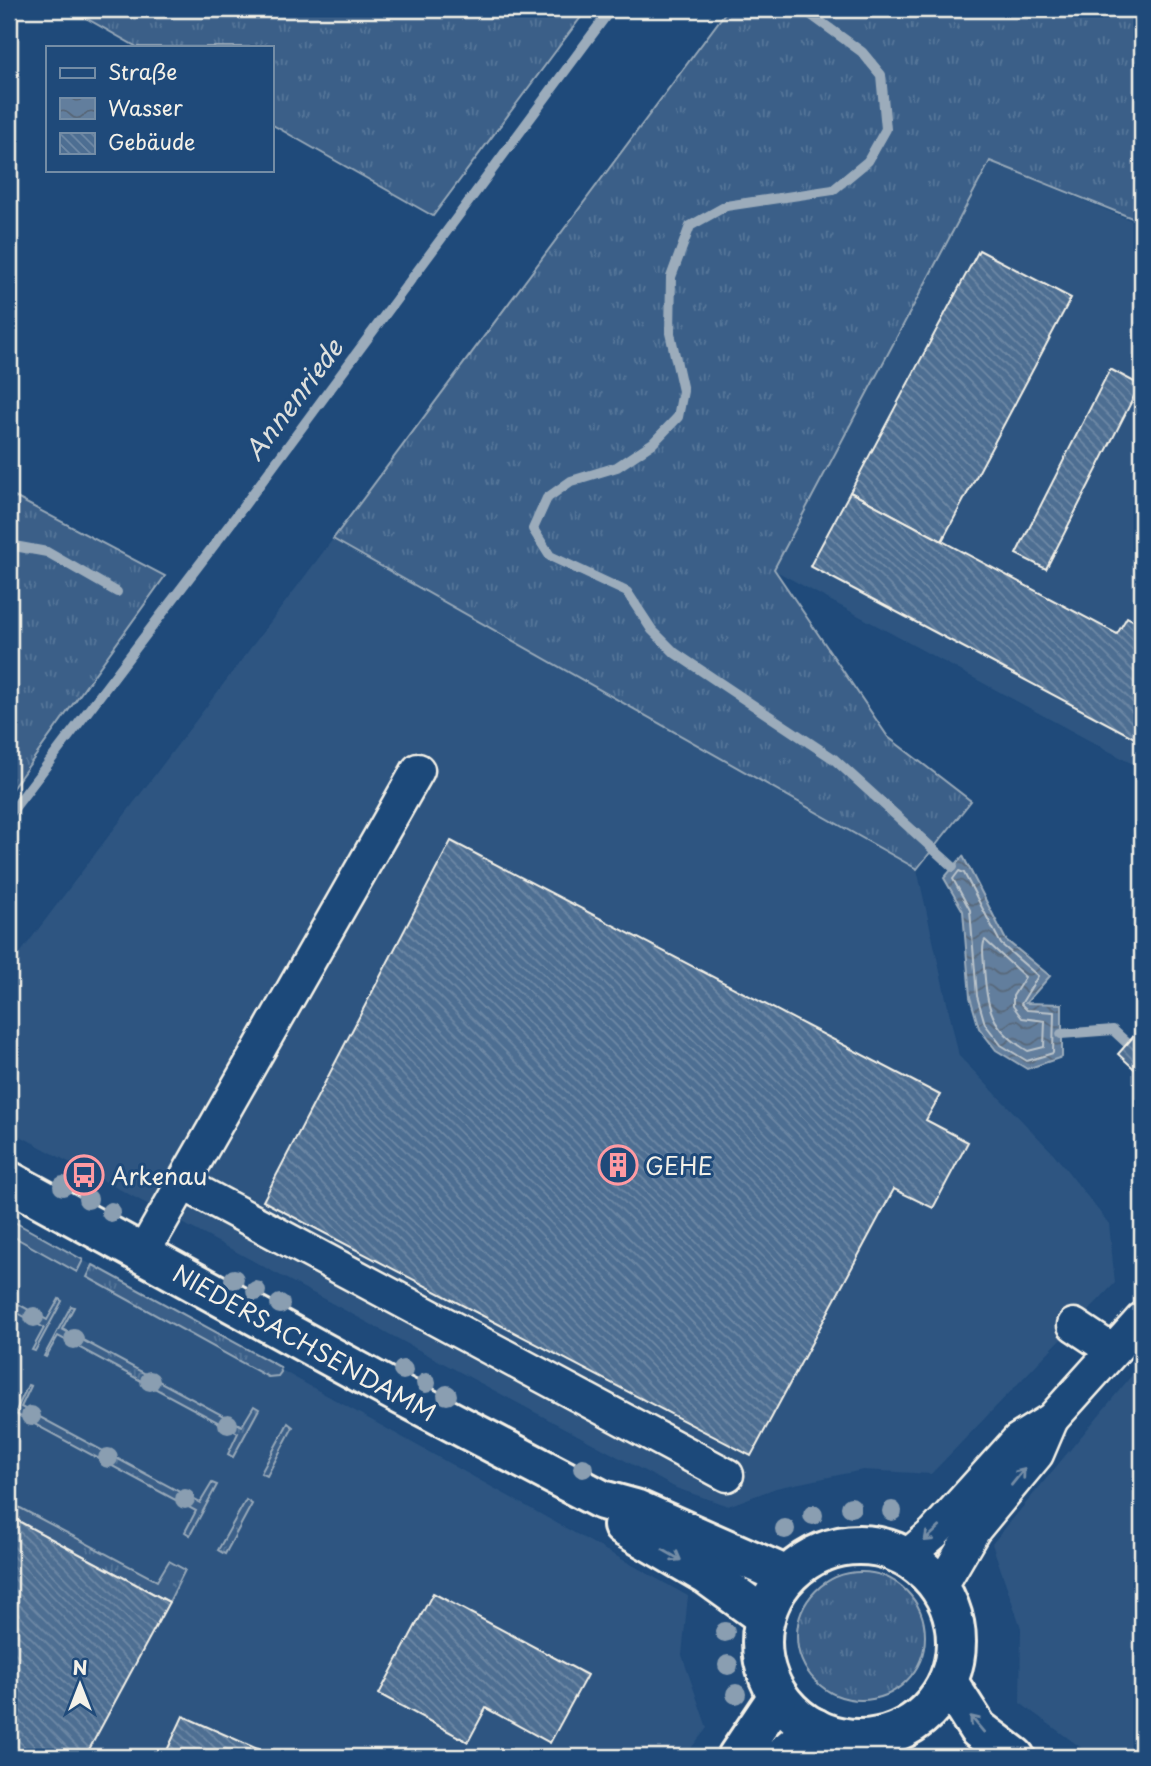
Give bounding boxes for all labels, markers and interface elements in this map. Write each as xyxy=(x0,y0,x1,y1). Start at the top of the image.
legend xyxy=(46,46,273,172)
text: Straße xyxy=(108,55,177,87)
text: Wasser xyxy=(108,91,183,123)
text: Gebäude xyxy=(108,125,195,157)
water label: Annenriede xyxy=(234,329,352,468)
building icon: GEHE xyxy=(597,1144,639,1186)
place label: GEHE xyxy=(645,1147,713,1183)
bus stop icon: Arkenau xyxy=(63,1154,105,1196)
place label: Arkenau xyxy=(111,1157,207,1193)
street label: NIEDERSACHSENDAMM xyxy=(167,1255,443,1429)
one-way arrow xyxy=(1010,1469,1025,1487)
one-way arrow xyxy=(924,1525,941,1542)
one-way arrow xyxy=(661,1548,681,1562)
north arrow xyxy=(46,1650,116,1720)
text: N xyxy=(72,1653,88,1681)
one-way arrow xyxy=(969,1716,984,1734)

